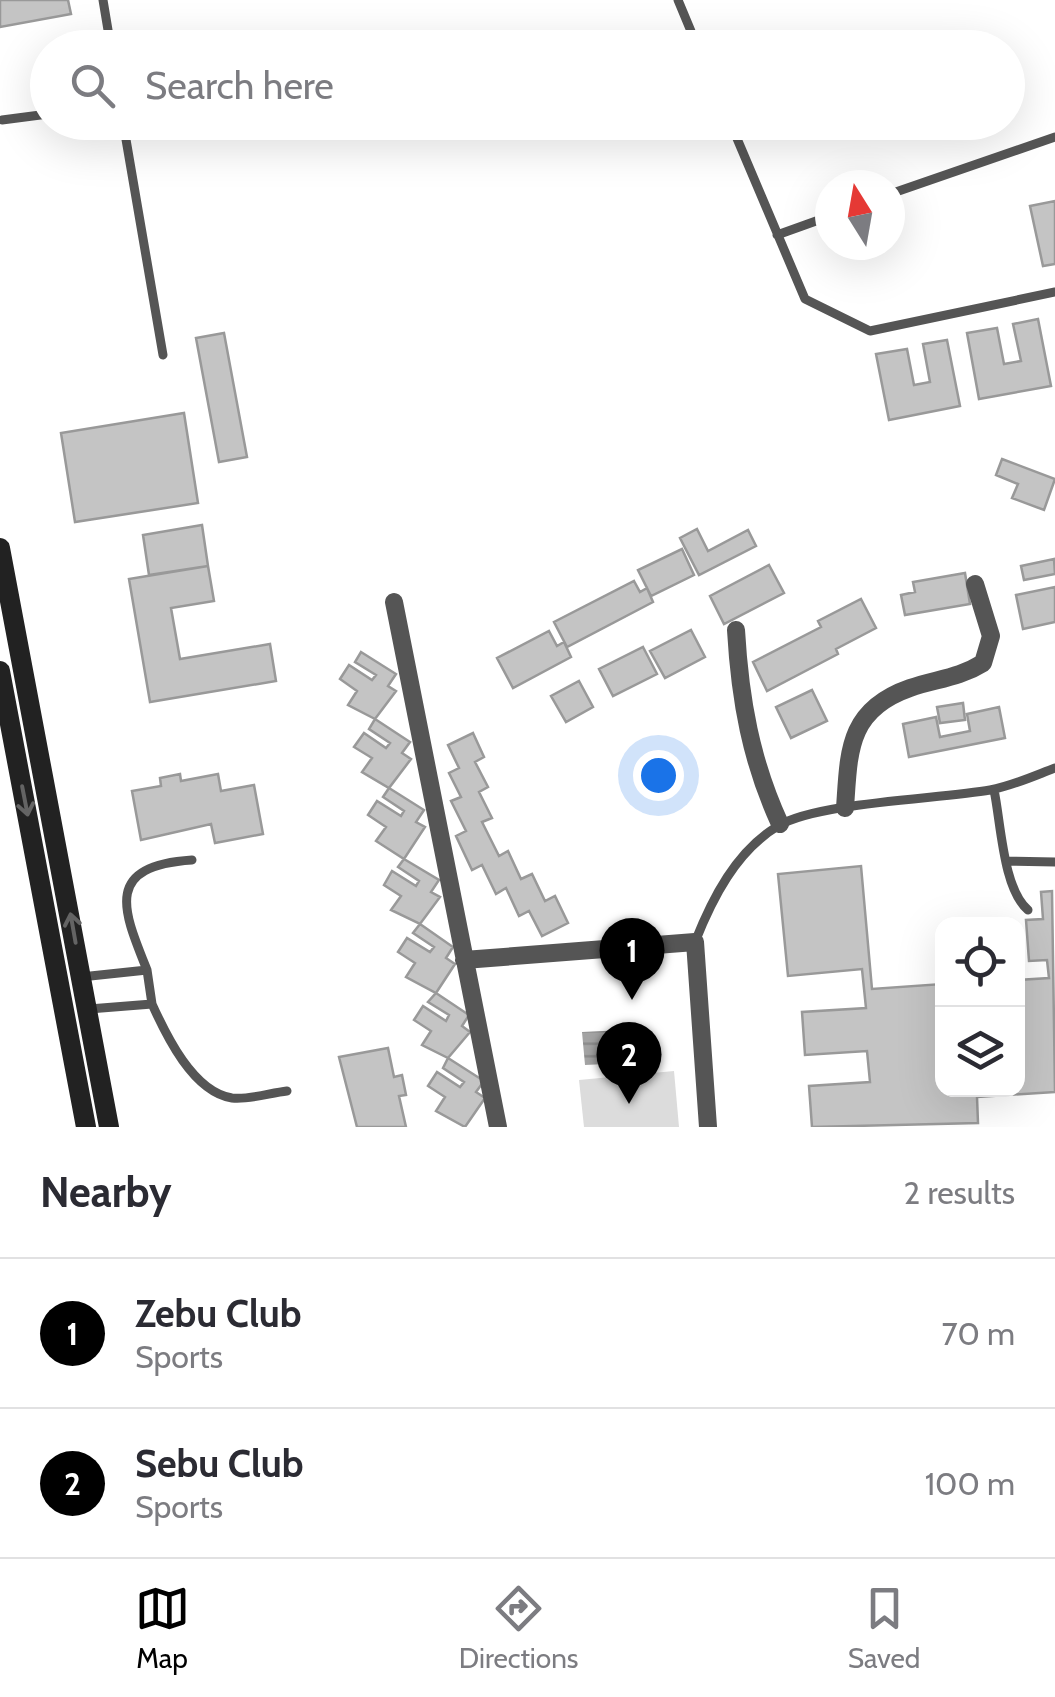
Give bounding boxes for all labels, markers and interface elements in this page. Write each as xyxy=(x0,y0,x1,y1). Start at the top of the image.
search box xyxy=(30,30,1025,140)
icon: search xyxy=(65,58,120,113)
text: Search here xyxy=(145,62,334,109)
north arrow xyxy=(815,170,905,260)
your location xyxy=(633,750,684,801)
one-way arrow xyxy=(16,784,35,817)
one-way arrow xyxy=(63,912,82,945)
map controls xyxy=(935,917,1025,1097)
button: locate xyxy=(935,917,1025,1007)
pin: 1 xyxy=(600,918,664,1000)
button: layers xyxy=(935,1007,1025,1097)
pin: 2 xyxy=(596,1022,662,1104)
text: Nearby xyxy=(40,1166,172,1218)
text: 2 results xyxy=(904,1173,1015,1212)
text: Zebu Club xyxy=(135,1290,301,1337)
text: 1 xyxy=(67,1314,78,1353)
text: 70 m xyxy=(942,1314,1015,1353)
text: Sports xyxy=(135,1337,223,1376)
text: Sebu Club xyxy=(135,1440,303,1487)
text: 2 xyxy=(64,1464,81,1503)
text: 100 m xyxy=(925,1464,1015,1503)
text: Sports xyxy=(135,1487,223,1526)
tab: Map xyxy=(135,1581,190,1675)
tab: Directions xyxy=(459,1581,578,1675)
tab: Saved xyxy=(848,1581,920,1675)

